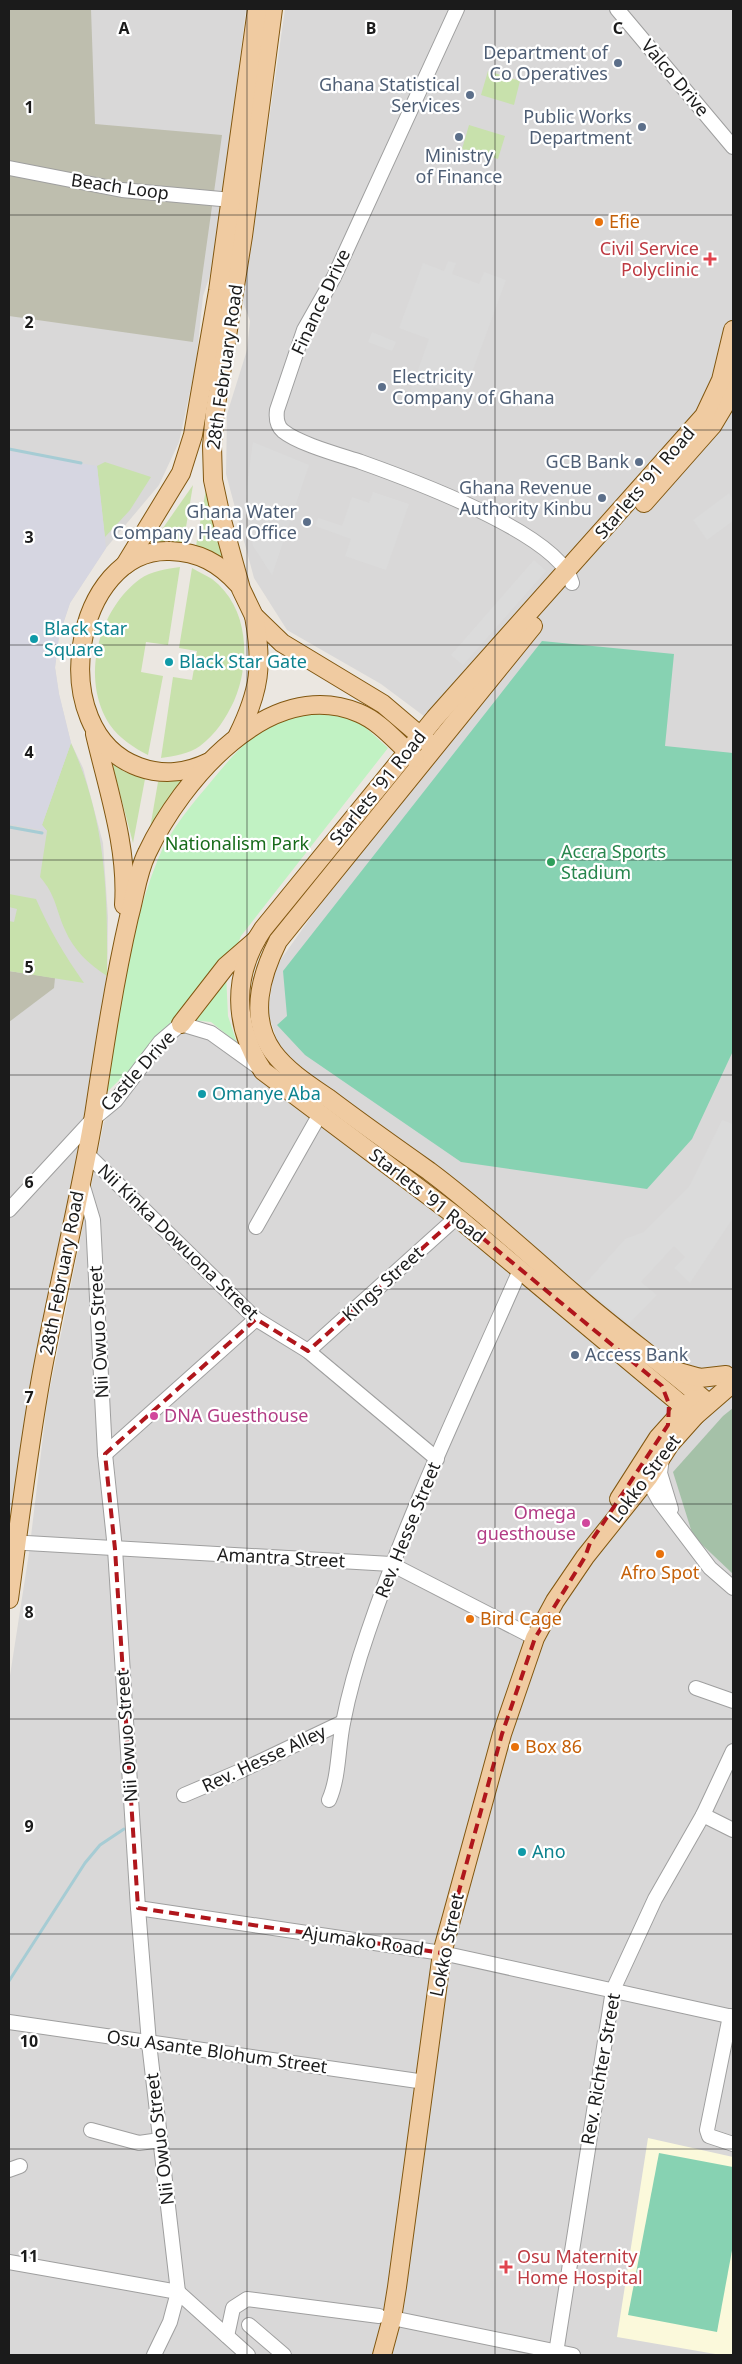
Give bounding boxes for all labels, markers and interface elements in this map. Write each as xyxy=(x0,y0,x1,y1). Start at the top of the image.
text: A xyxy=(118,17,130,39)
text: B xyxy=(366,17,376,39)
text: C xyxy=(613,17,623,39)
street label: Valco Drive xyxy=(636,34,715,121)
place label: Department of Co Operatives xyxy=(483,40,609,85)
marker: Department of Co Operatives xyxy=(612,57,624,69)
place label: Ghana Statistical Services xyxy=(319,72,460,117)
marker: Ghana Statistical Services xyxy=(464,89,476,101)
text: 1 xyxy=(24,96,34,118)
place label: Public Works Department xyxy=(523,104,632,149)
marker: Public Works Department xyxy=(636,121,648,133)
marker: Ministry of Finance xyxy=(453,131,465,143)
place label: Ministry of Finance xyxy=(416,143,502,188)
street label: Beach Loop xyxy=(70,167,171,205)
place label: Efie xyxy=(609,209,640,233)
marker: Efie xyxy=(593,216,605,228)
place label: Civil Service Polyclinic xyxy=(600,236,699,281)
street label: Finance Drive xyxy=(285,245,355,358)
marker: Civil Service Polyclinic xyxy=(703,252,717,266)
street label: 28th February Road xyxy=(201,283,247,451)
text: 2 xyxy=(24,311,34,333)
place label: Electricity Company of Ghana xyxy=(392,364,555,409)
marker: Electricity Company of Ghana xyxy=(376,381,388,393)
street label: Starlets '91 Road xyxy=(589,421,700,543)
place label: GCB Bank xyxy=(546,449,629,473)
marker: GCB Bank xyxy=(633,456,645,468)
place label: Ghana Revenue Authority Kinbu xyxy=(459,475,592,520)
marker: Ghana Revenue Authority Kinbu xyxy=(596,492,608,504)
place label: Ghana Water Company Head Office xyxy=(113,499,298,544)
marker: Ghana Water Company Head Office xyxy=(301,516,313,528)
text: 3 xyxy=(24,526,34,548)
place label: Black Star Square xyxy=(44,616,128,661)
marker: Black Star Square xyxy=(28,633,40,645)
place label: Black Star Gate xyxy=(179,649,307,673)
marker: Black Star Gate xyxy=(163,656,175,668)
street label: Starlets '91 Road xyxy=(324,725,431,850)
text: 4 xyxy=(24,741,34,763)
park label: Nationalism Park xyxy=(165,831,310,855)
place label: Accra Sports Stadium xyxy=(561,839,666,884)
marker: Accra Sports Stadium xyxy=(545,856,557,868)
text: 5 xyxy=(24,956,34,978)
street label: Castle Drive xyxy=(95,1025,180,1116)
place label: Omanye Aba xyxy=(212,1081,321,1105)
marker: Omanye Aba xyxy=(196,1088,208,1100)
street label: Starlets '91 Road xyxy=(365,1142,491,1248)
street label: Nii Kinka Dowuona Street xyxy=(93,1158,265,1325)
text: 6 xyxy=(24,1171,34,1193)
street label: 28th February Road xyxy=(33,1189,89,1357)
street label: Kings Street xyxy=(337,1240,428,1326)
street label: Nii Owuo Street xyxy=(83,1265,113,1399)
place label: Access Bank xyxy=(585,1342,689,1366)
marker: Access Bank xyxy=(569,1349,581,1361)
text: 7 xyxy=(24,1386,34,1408)
place label: DNA Guesthouse xyxy=(164,1403,308,1427)
marker: DNA Guesthouse xyxy=(148,1410,160,1422)
street label: Lokko Street xyxy=(603,1429,686,1528)
street label: Rev. Hesse Street xyxy=(369,1458,445,1601)
place label: Omega guesthouse xyxy=(477,1500,576,1545)
marker: Omega guesthouse xyxy=(580,1517,592,1529)
street label: Amantra Street xyxy=(216,1542,346,1572)
marker: Afro Spot xyxy=(654,1548,666,1560)
place label: Afro Spot xyxy=(621,1560,700,1584)
text: 8 xyxy=(24,1601,34,1623)
place label: Bird Cage xyxy=(480,1606,562,1630)
marker: Bird Cage xyxy=(464,1613,476,1625)
street label: Nii Owuo Street xyxy=(109,1668,143,1803)
street label: Rev. Hesse Alley xyxy=(198,1719,330,1797)
place label: Box 86 xyxy=(525,1734,582,1758)
marker: Box 86 xyxy=(509,1741,521,1753)
text: 9 xyxy=(24,1815,34,1837)
place label: Ano xyxy=(532,1839,566,1863)
marker: Ano xyxy=(516,1846,528,1858)
street label: Lokko Street xyxy=(423,1890,469,1999)
street label: Ajumako Road xyxy=(301,1920,426,1960)
street label: Rev. Richter Street xyxy=(575,1991,625,2147)
street label: Osu Asante Blohum Street xyxy=(105,2024,329,2078)
text: 10 xyxy=(20,2030,38,2052)
street label: Nii Owuo Street xyxy=(139,2071,179,2206)
place label: Osu Maternity Home Hospital xyxy=(517,2244,643,2289)
text: 11 xyxy=(20,2245,38,2267)
marker: Osu Maternity Home Hospital xyxy=(499,2260,513,2274)

